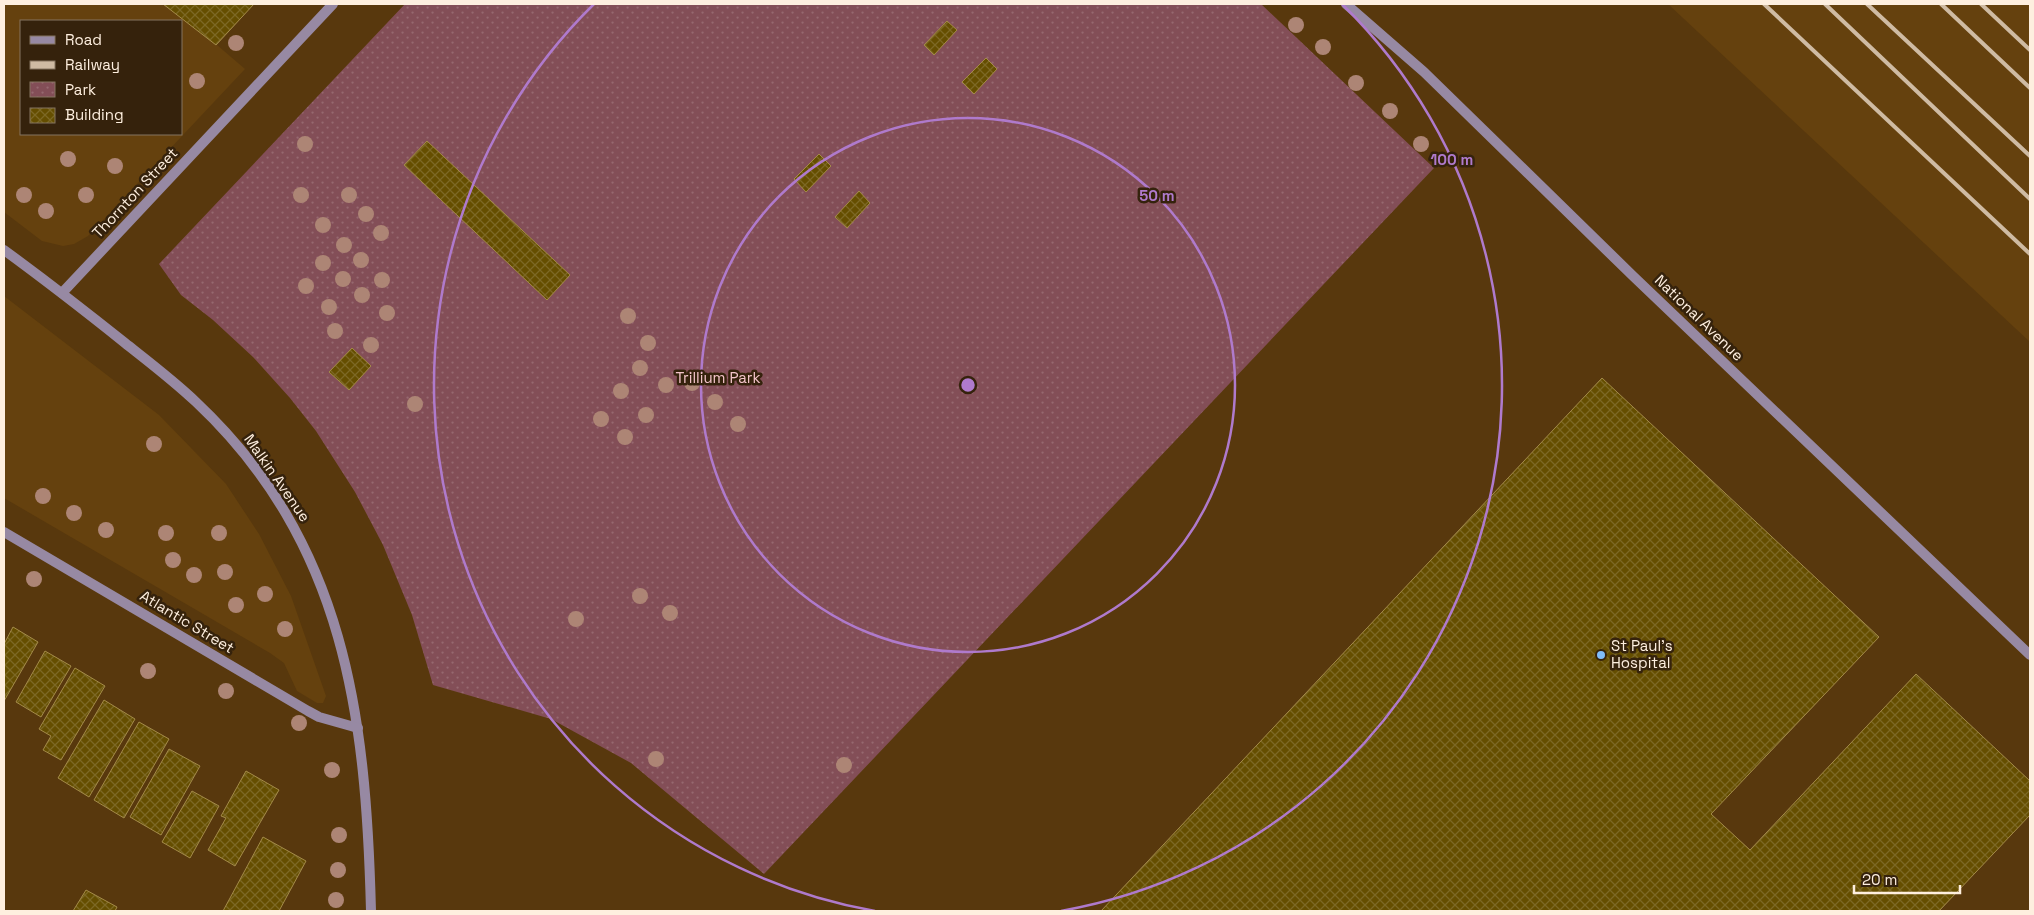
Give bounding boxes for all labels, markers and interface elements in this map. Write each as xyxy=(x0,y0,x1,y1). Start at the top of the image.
legend xyxy=(20,20,182,135)
text: Road xyxy=(65,30,102,49)
text: Railway xyxy=(65,55,120,74)
text: Park xyxy=(65,80,96,99)
text: Building xyxy=(65,105,124,124)
street label: Thornton Street xyxy=(88,143,181,242)
text: 100 m xyxy=(1431,150,1473,169)
text: 50 m xyxy=(1139,186,1175,205)
street label: National Avenue xyxy=(1651,270,1748,365)
park label: Trillium Park xyxy=(675,368,761,387)
centre of rings xyxy=(959,376,977,394)
street label: Malkin Avenue xyxy=(240,430,315,525)
street label: Atlantic Street xyxy=(137,586,238,657)
place label: St Paul's Hospital xyxy=(1611,636,1673,672)
marker: St Paul's Hospital xyxy=(1595,649,1607,661)
scale bar xyxy=(1854,862,1960,894)
text: 20 m xyxy=(1862,870,1897,889)

